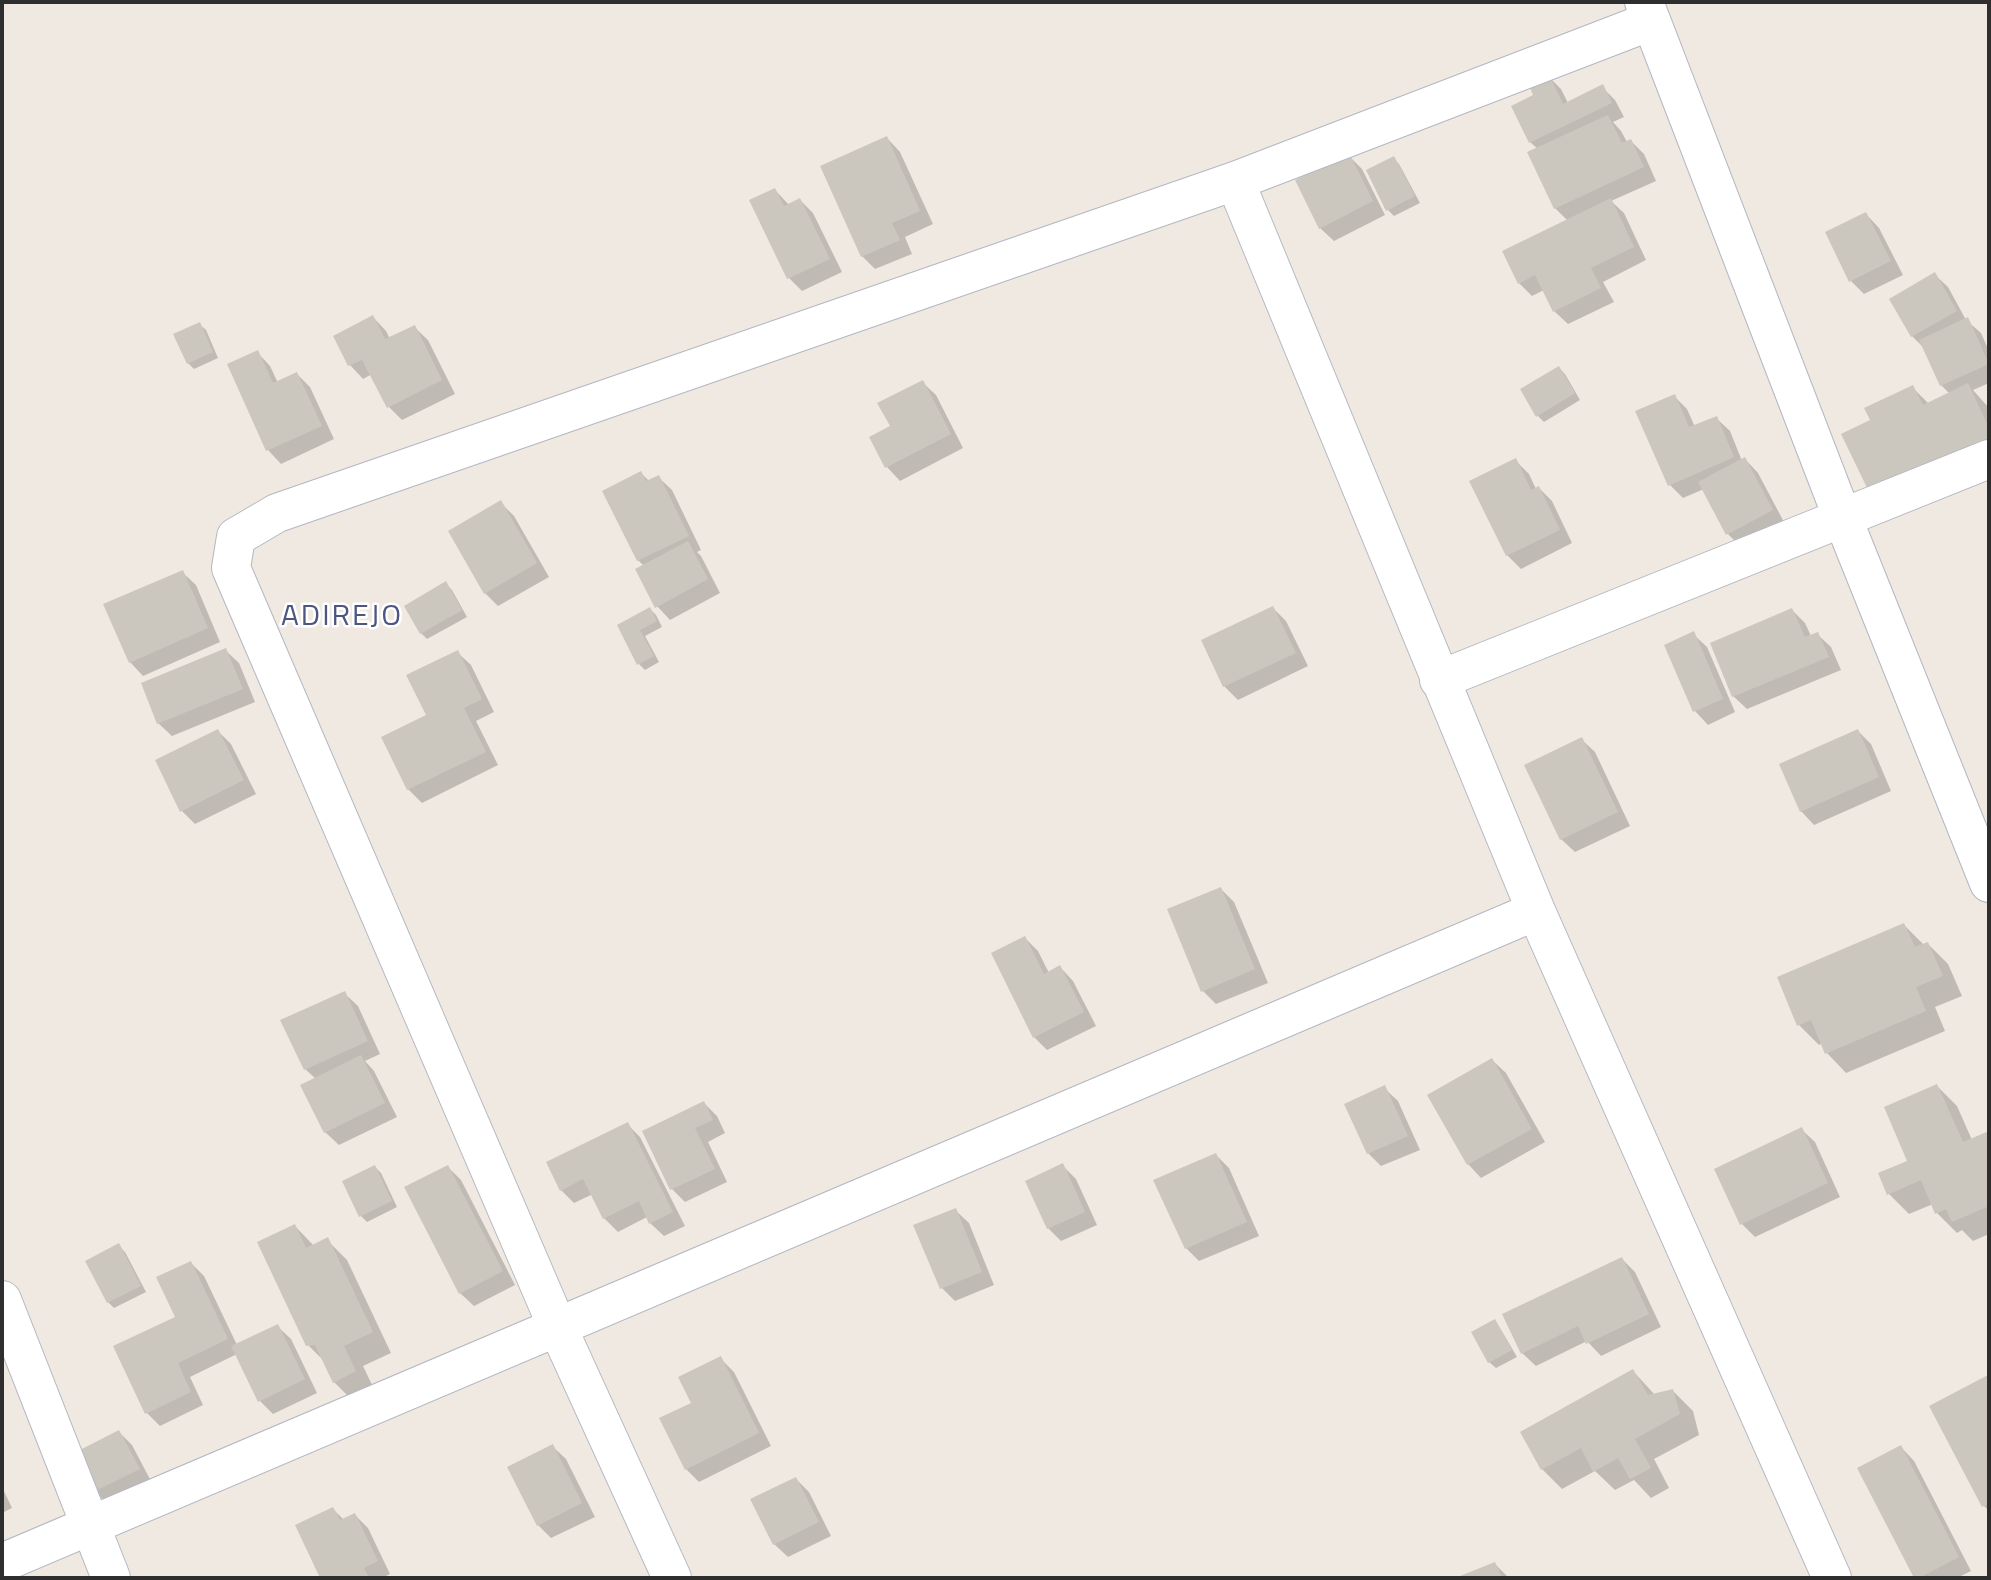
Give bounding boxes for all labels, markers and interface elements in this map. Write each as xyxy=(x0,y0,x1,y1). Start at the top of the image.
district label: ADIREJO xyxy=(282,600,402,636)

